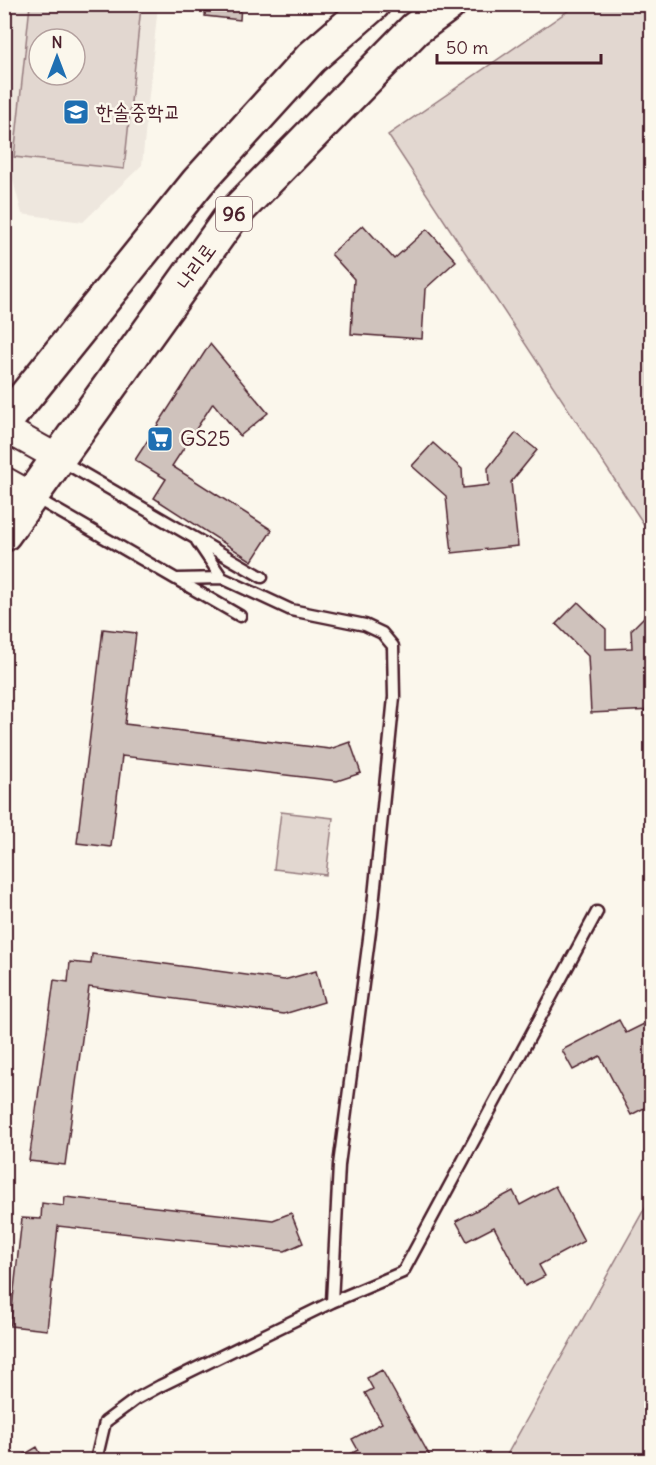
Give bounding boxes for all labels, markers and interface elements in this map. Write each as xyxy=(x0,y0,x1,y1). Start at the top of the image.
north arrow xyxy=(27,27,87,87)
scale bar xyxy=(437,27,600,65)
text: N xyxy=(51,32,63,52)
text: 50 m xyxy=(446,36,488,59)
school or university icon: 한솔중학교 xyxy=(61,97,91,127)
place label: 한솔중학교 xyxy=(96,98,181,125)
road number: 96 xyxy=(216,197,252,231)
street label: 나리로 xyxy=(170,237,221,294)
supermarket icon: GS25 xyxy=(145,424,175,454)
place label: GS25 xyxy=(180,425,230,452)

